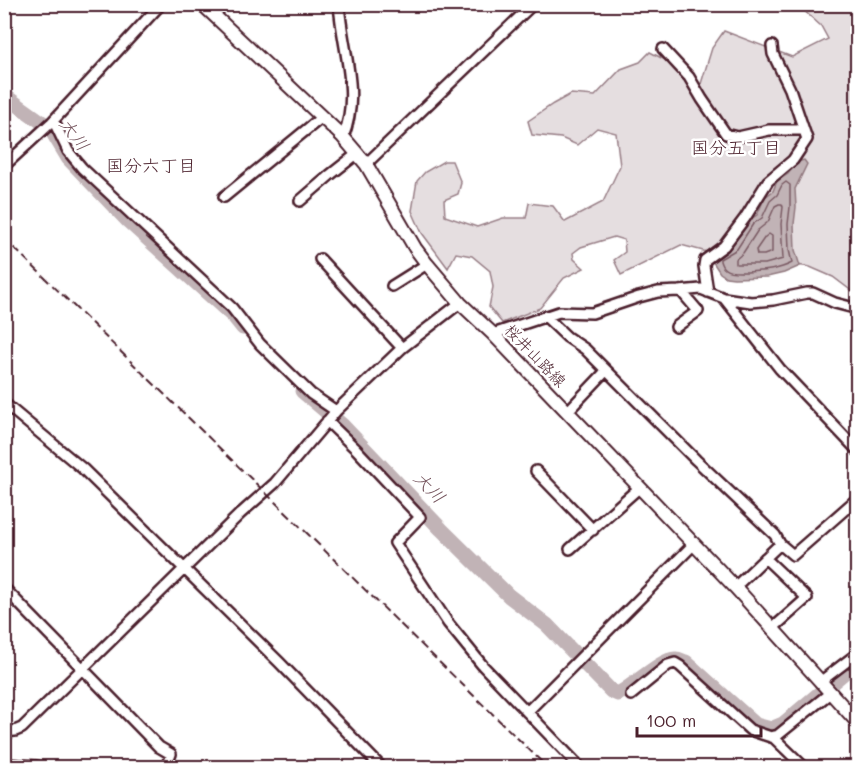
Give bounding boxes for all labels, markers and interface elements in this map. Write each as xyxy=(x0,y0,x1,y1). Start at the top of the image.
water label: 大川 xyxy=(55,112,95,156)
district label: 国分五丁目 xyxy=(691,135,781,159)
district label: 国分六丁目 xyxy=(106,153,196,177)
street label: 桜井山路線 xyxy=(501,319,571,391)
water label: 大川 xyxy=(409,466,451,508)
scale bar xyxy=(637,700,762,738)
text: 100 m xyxy=(646,708,696,732)

